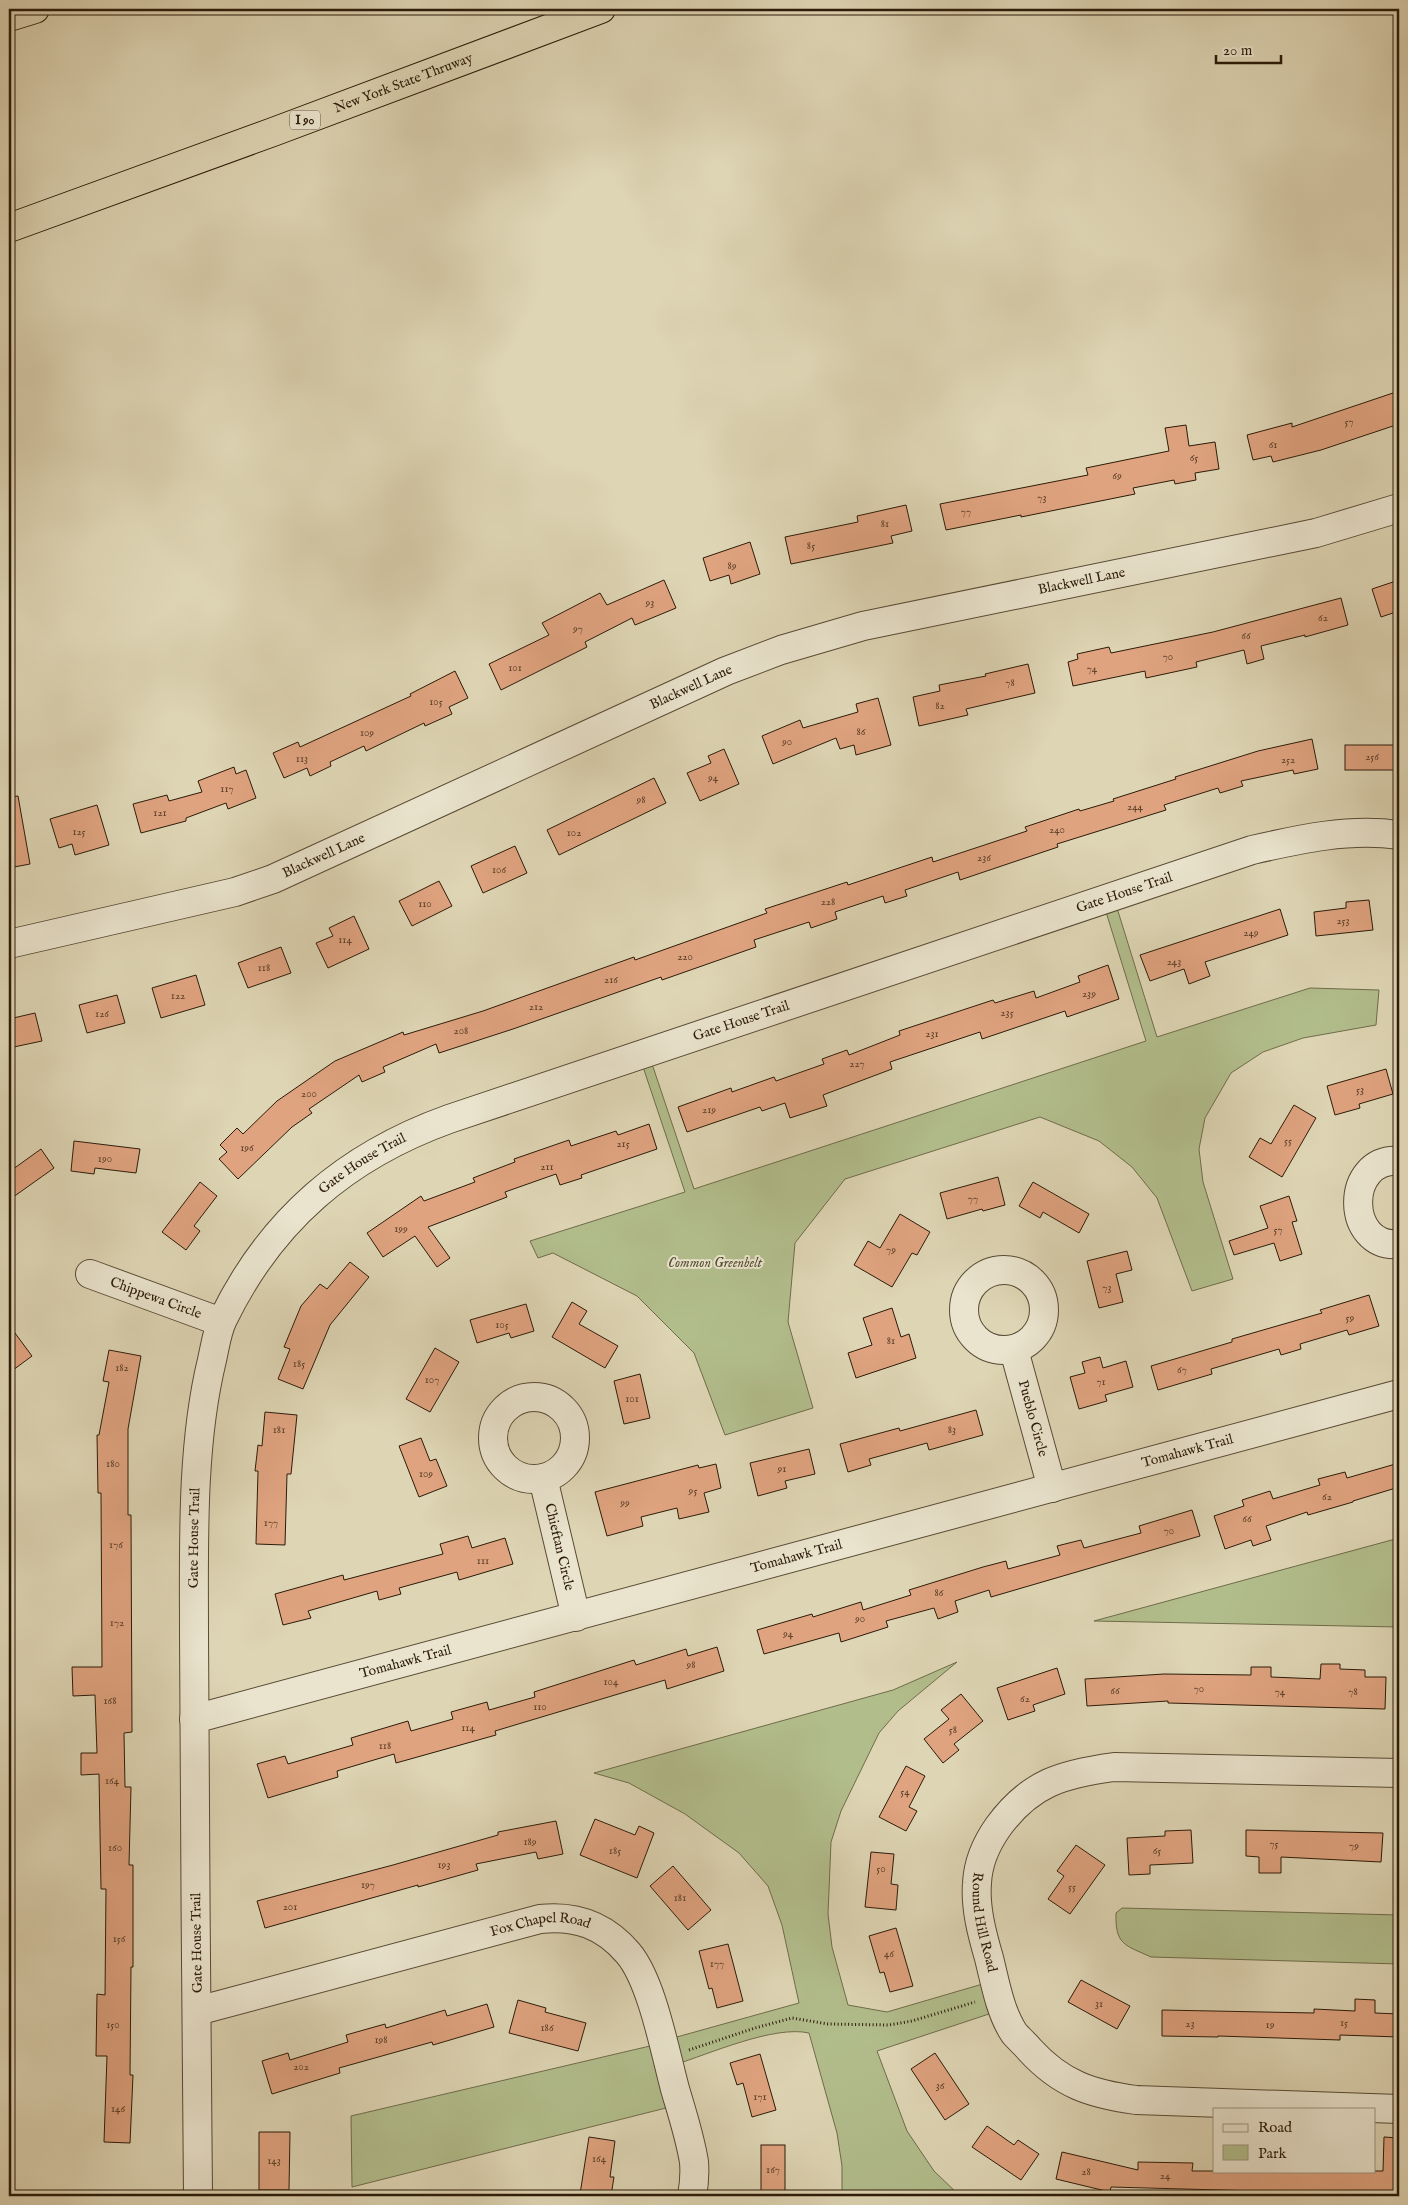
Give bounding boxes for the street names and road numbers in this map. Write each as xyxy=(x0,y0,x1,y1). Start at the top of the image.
street label: New York State Thruway xyxy=(331,49,475,117)
road number: I 90 xyxy=(290,110,320,130)
street label: Blackwell Lane xyxy=(1036,563,1127,599)
street label: Blackwell Lane xyxy=(647,660,735,714)
street label: Blackwell Lane xyxy=(280,829,368,882)
street label: Gate House Trail xyxy=(1074,868,1175,917)
street label: Gate House Trail xyxy=(691,997,792,1046)
street label: Gate House Trail xyxy=(315,1129,409,1198)
street label: Chippewa Circle xyxy=(107,1273,205,1323)
street label: Pueblo Circle xyxy=(1014,1378,1052,1459)
street label: Tomahawk Trail xyxy=(1140,1430,1236,1472)
street label: Gate House Trail xyxy=(185,1487,204,1588)
street label: Chieftan Circle xyxy=(540,1502,579,1593)
street label: Tomahawk Trail xyxy=(749,1535,844,1577)
street label: Tomahawk Trail xyxy=(358,1641,453,1683)
street label: Round Hill Road xyxy=(968,1871,1001,1974)
street label: Gate House Trail xyxy=(187,1893,207,1993)
street label: Fox Chapel Road xyxy=(488,1909,594,1941)

